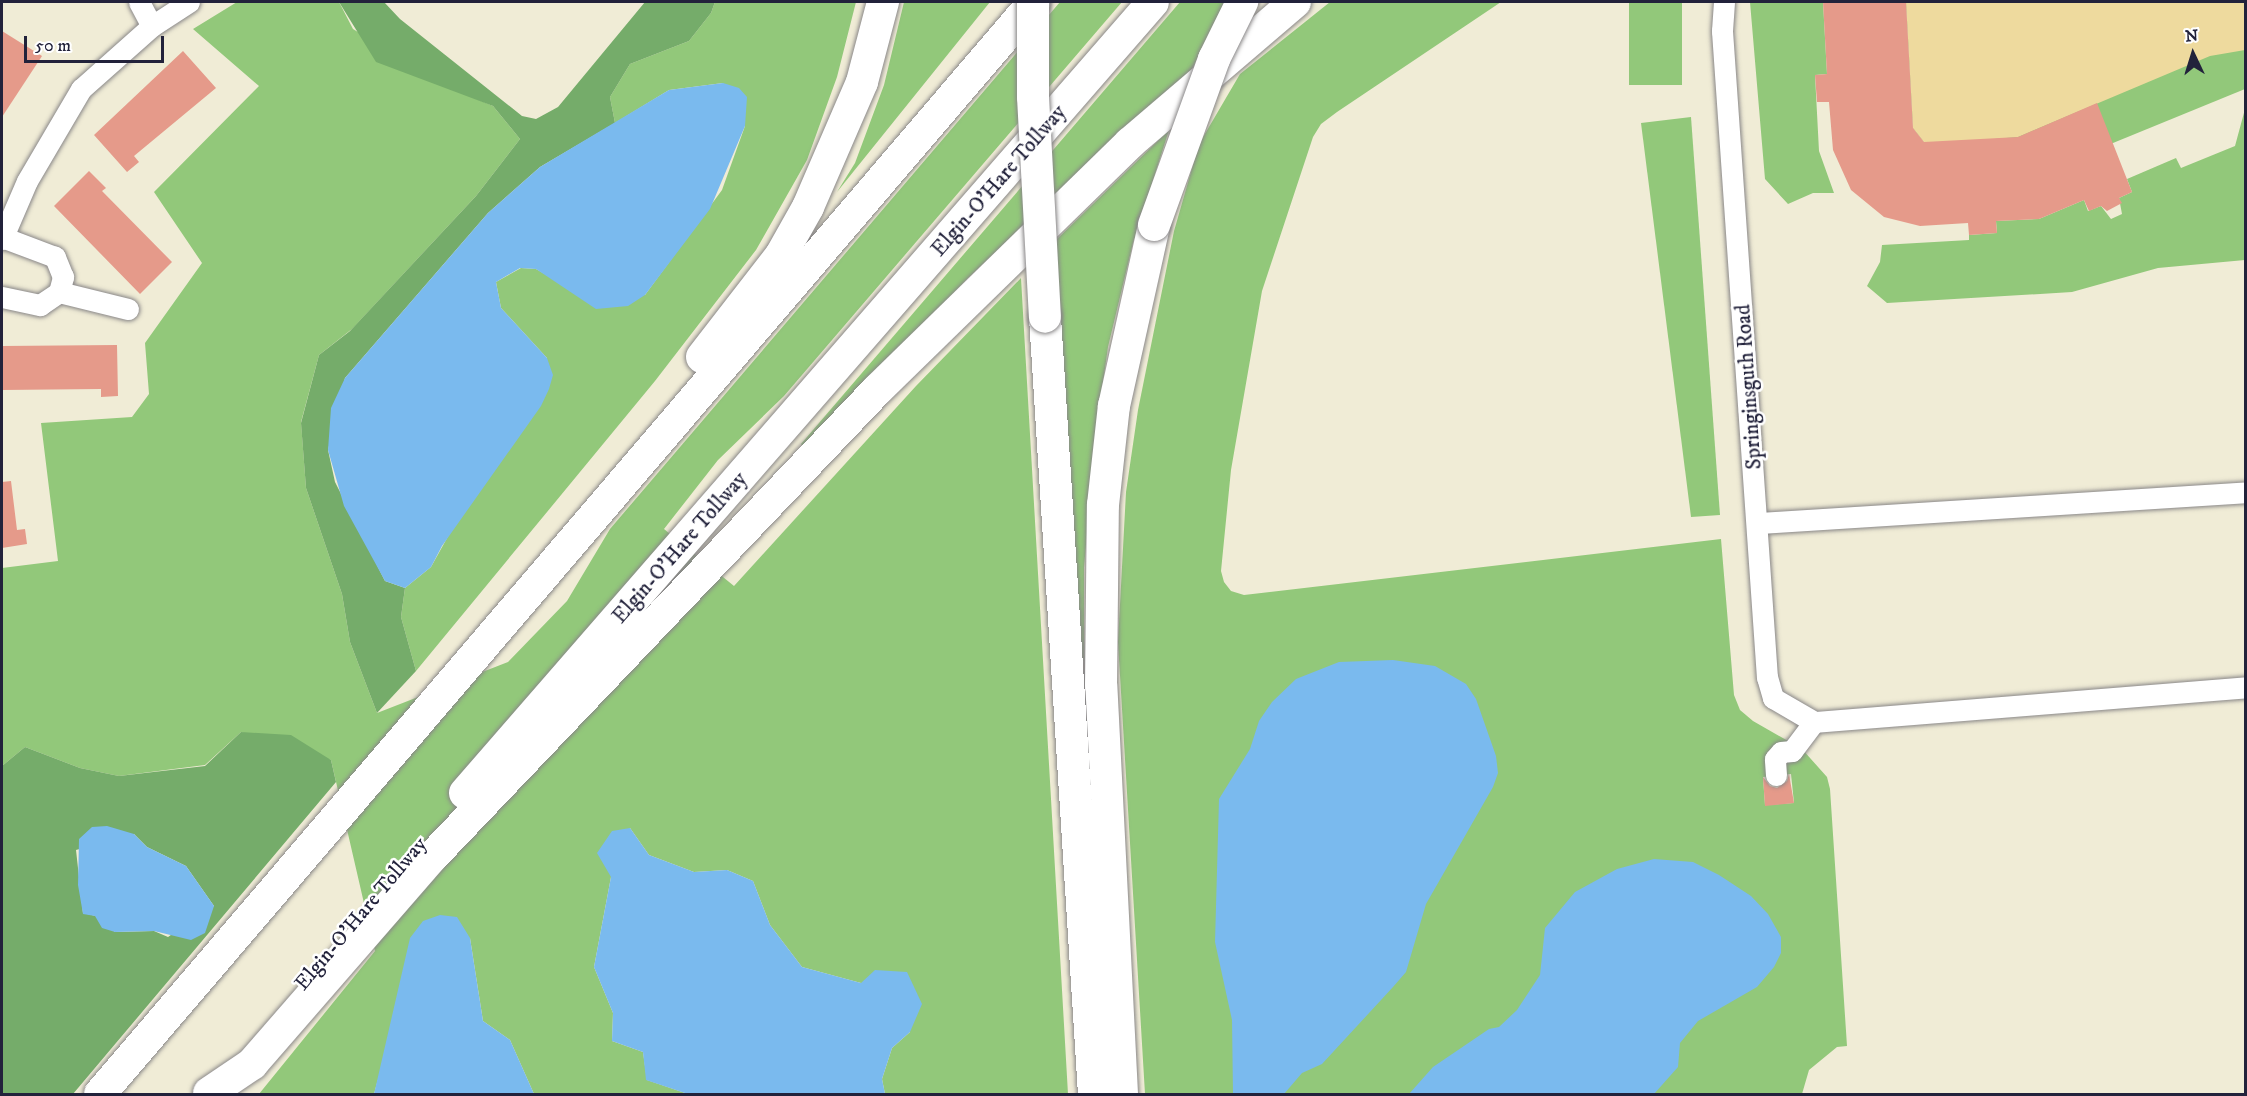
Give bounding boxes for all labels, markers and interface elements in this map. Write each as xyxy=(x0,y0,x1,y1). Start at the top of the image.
scale bar xyxy=(27,24,166,62)
north arrow xyxy=(2163,24,2223,84)
text: N xyxy=(2184,26,2199,46)
text: 50 m xyxy=(35,35,71,57)
street label: Elgin-O'Hare Tollway xyxy=(926,100,1072,262)
street label: Springinsguth Road xyxy=(1731,304,1767,470)
street label: Elgin-O'Hare Tollway xyxy=(607,467,753,629)
street label: Elgin-O'Hare Tollway xyxy=(289,832,433,996)

